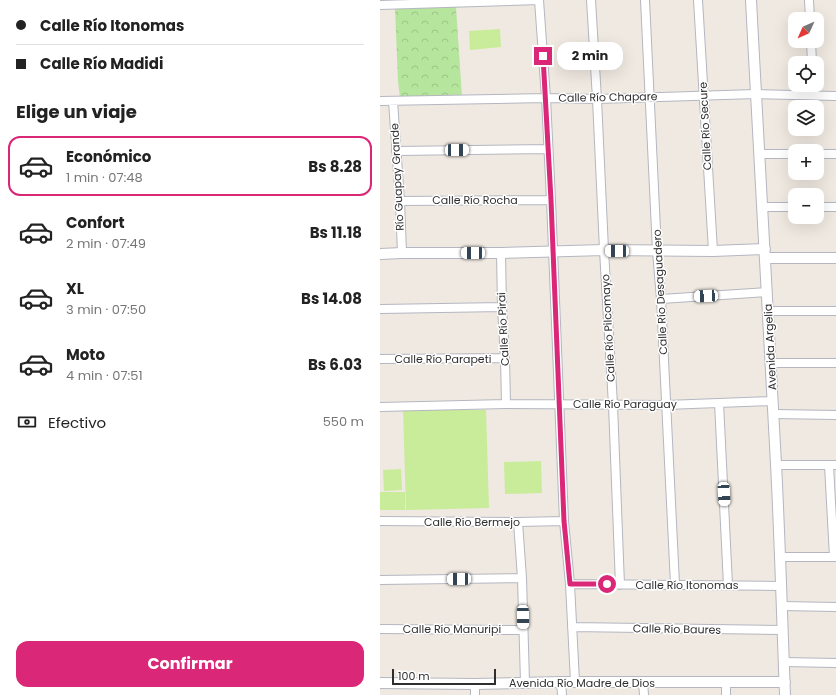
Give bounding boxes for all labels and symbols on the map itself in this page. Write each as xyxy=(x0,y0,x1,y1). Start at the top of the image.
north arrow xyxy=(788,12,824,48)
callout: 2 min xyxy=(557,42,623,70)
route end xyxy=(534,47,552,65)
street label: Calle Río Secure xyxy=(695,81,715,171)
street label: Calle Río Chapare xyxy=(558,88,658,106)
street label: Río Guapay Grande xyxy=(386,123,408,231)
car xyxy=(445,144,469,156)
street label: Calle Río Rocha xyxy=(432,192,518,208)
street label: Calle Río Desaguadero xyxy=(649,229,671,355)
car xyxy=(605,245,629,257)
car xyxy=(461,247,485,259)
street label: Calle Río Pilcomayo xyxy=(597,274,619,382)
car xyxy=(694,289,718,303)
street label: Calle Río Pirai xyxy=(493,291,513,366)
street label: Avenida Argelia xyxy=(760,303,780,391)
street label: Calle Río Parapeti xyxy=(395,351,492,367)
street label: Calle Río Paraguay xyxy=(573,396,678,412)
car xyxy=(717,482,731,506)
street label: Calle Río Bermejo xyxy=(424,514,520,530)
car xyxy=(447,573,471,585)
route start xyxy=(598,575,616,593)
street label: Calle Río Itonomas xyxy=(636,577,739,593)
car xyxy=(517,605,529,629)
street label: Calle Río Baures xyxy=(633,620,722,638)
street label: Calle Río Manuripi xyxy=(403,621,501,637)
scale bar xyxy=(392,667,496,686)
street label: Avenida Río Madre de Dios xyxy=(509,675,655,691)

